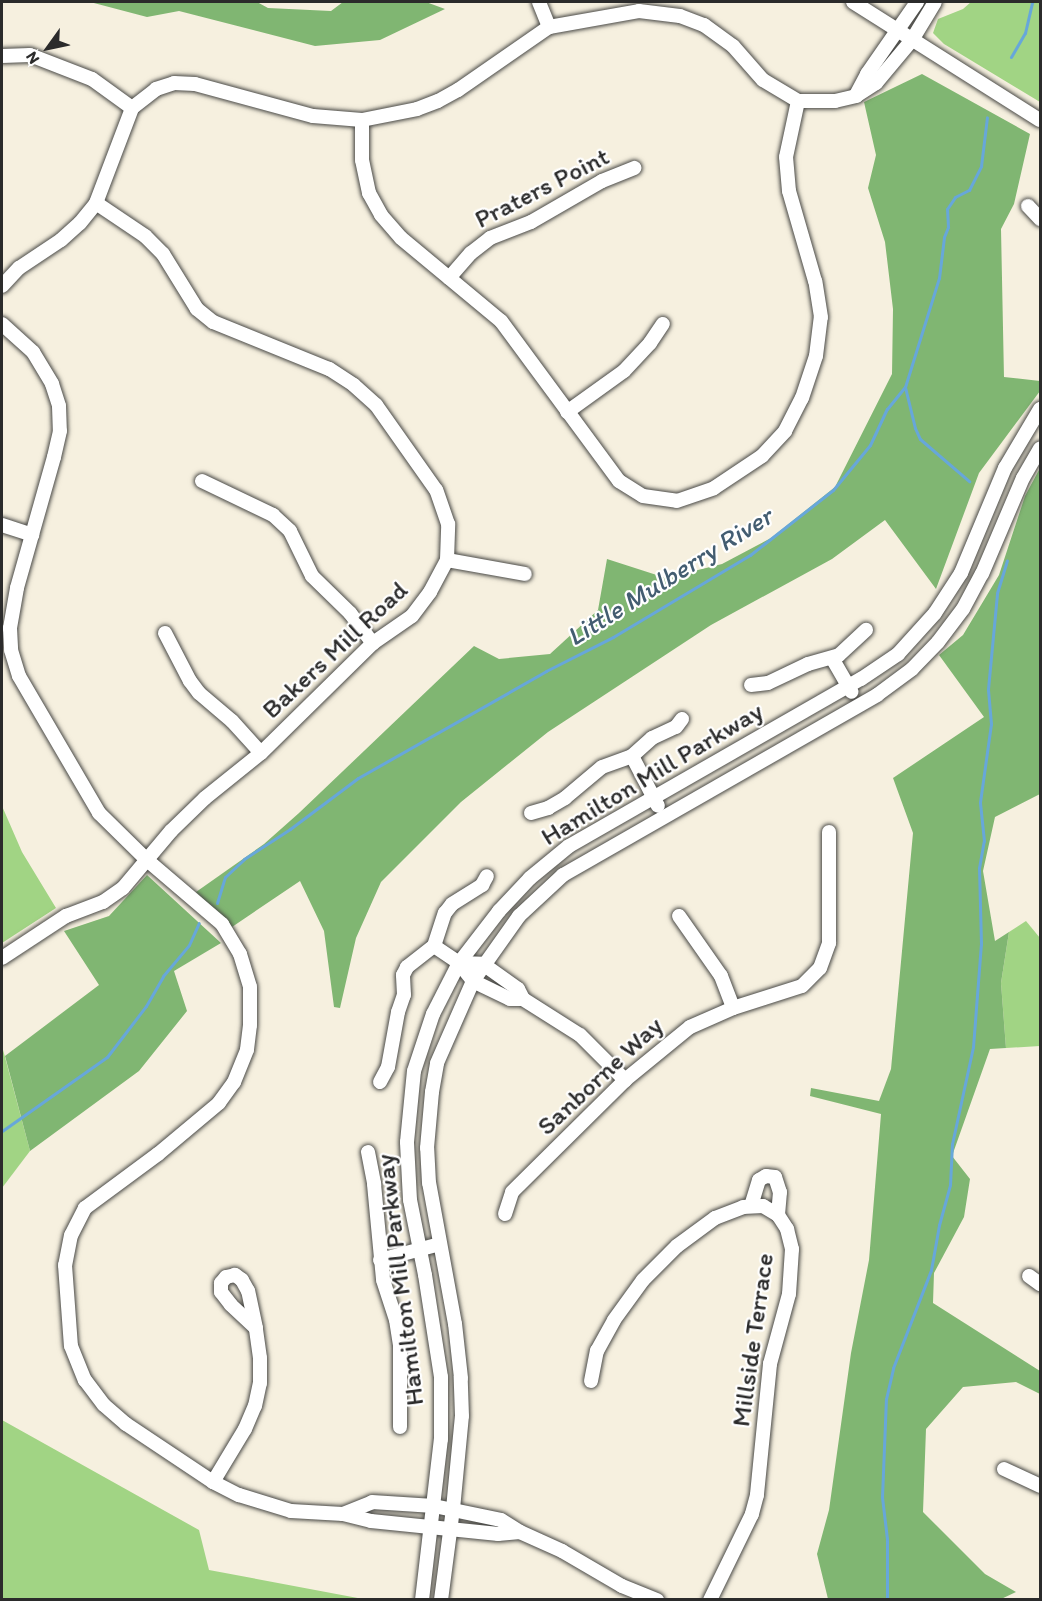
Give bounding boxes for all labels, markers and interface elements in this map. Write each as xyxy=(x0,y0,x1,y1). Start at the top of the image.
north arrow xyxy=(18,18,78,78)
text: N xyxy=(22,48,43,68)
street label: Praters Point xyxy=(469,141,615,235)
water label: Little Mulberry River xyxy=(560,500,778,652)
street label: Bakers Mill Road xyxy=(256,575,414,725)
street label: Hamilton Mill Parkway xyxy=(536,696,768,852)
street label: Sanborne Way xyxy=(531,1010,669,1142)
street label: Hamilton Mill Parkway xyxy=(369,1153,431,1407)
street label: Millside Terrace xyxy=(725,1251,781,1429)

